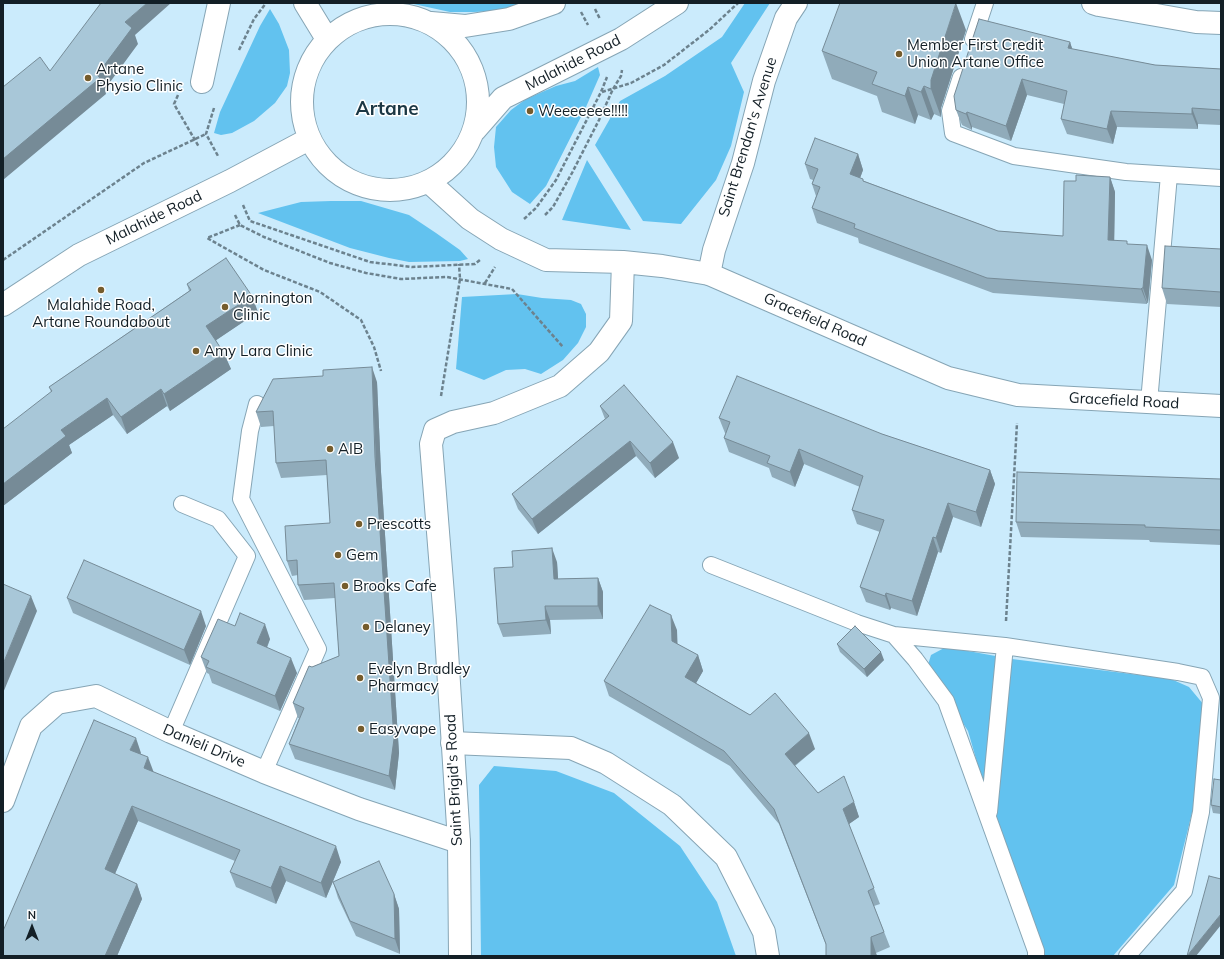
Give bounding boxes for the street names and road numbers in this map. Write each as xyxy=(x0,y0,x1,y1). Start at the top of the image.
street label: Malahide Road xyxy=(522,31,624,95)
street label: Saint Brendan's Avenue xyxy=(715,55,781,219)
street label: Malahide Road xyxy=(103,187,205,249)
street label: Gracefield Road xyxy=(761,289,869,351)
street label: Gracefield Road xyxy=(1068,389,1180,413)
street label: Saint Brigid's Road xyxy=(442,714,466,846)
street label: Danieli Drive xyxy=(160,721,248,771)

